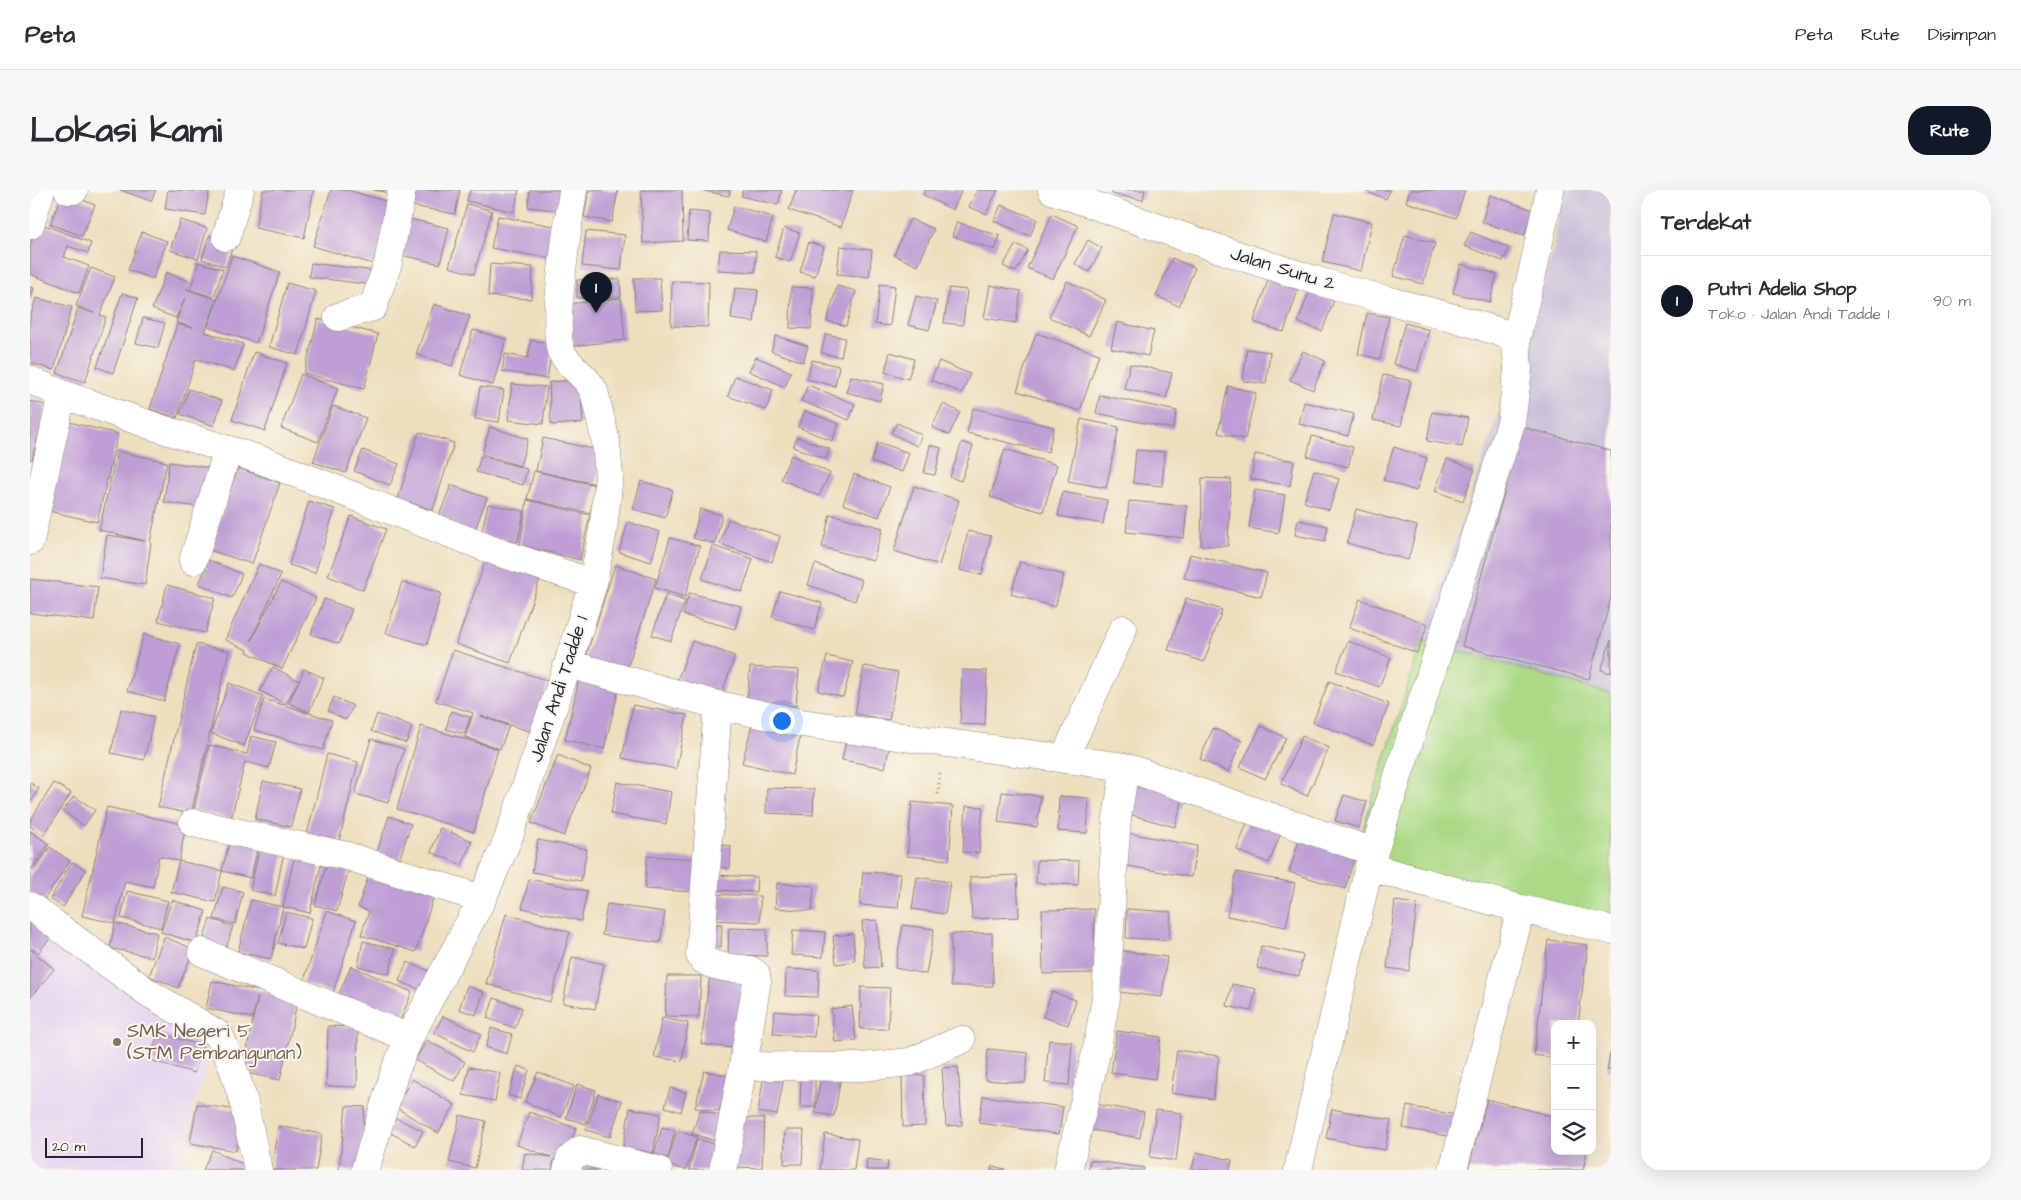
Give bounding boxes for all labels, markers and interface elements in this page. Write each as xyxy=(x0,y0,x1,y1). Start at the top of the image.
text: Peta xyxy=(25,18,75,52)
text: Peta xyxy=(1795,22,1833,47)
text: Rute xyxy=(1861,22,1900,47)
text: Disimpan xyxy=(1928,22,1996,47)
text: Lokasi kami xyxy=(30,106,222,155)
button: Rute xyxy=(1908,106,1991,155)
text: Terdekat xyxy=(1661,208,1751,237)
street label: Jalan Sunu 2 xyxy=(1227,240,1339,298)
pin: 1 xyxy=(580,272,612,313)
text: Putri Adelia Shop xyxy=(1708,276,1857,303)
text: 1 xyxy=(1676,290,1678,312)
text: 90 m xyxy=(1933,290,1971,312)
text: Toko · Jalan Andi Tadde 1 xyxy=(1708,303,1889,325)
street label: Jalan Andi Tadde 1 xyxy=(523,612,596,766)
your location xyxy=(769,708,795,734)
place label: SMK Negeri 5 (STM Pembangunan) xyxy=(127,1018,302,1068)
map controls xyxy=(1551,1020,1596,1155)
button: + xyxy=(1551,1020,1596,1065)
marker: SMK Negeri 5 (STM Pembangunan) xyxy=(111,1036,123,1048)
button: − xyxy=(1551,1065,1596,1110)
button: layers xyxy=(1551,1110,1596,1155)
scale bar xyxy=(45,1135,142,1158)
text: 20 m xyxy=(52,1137,85,1157)

